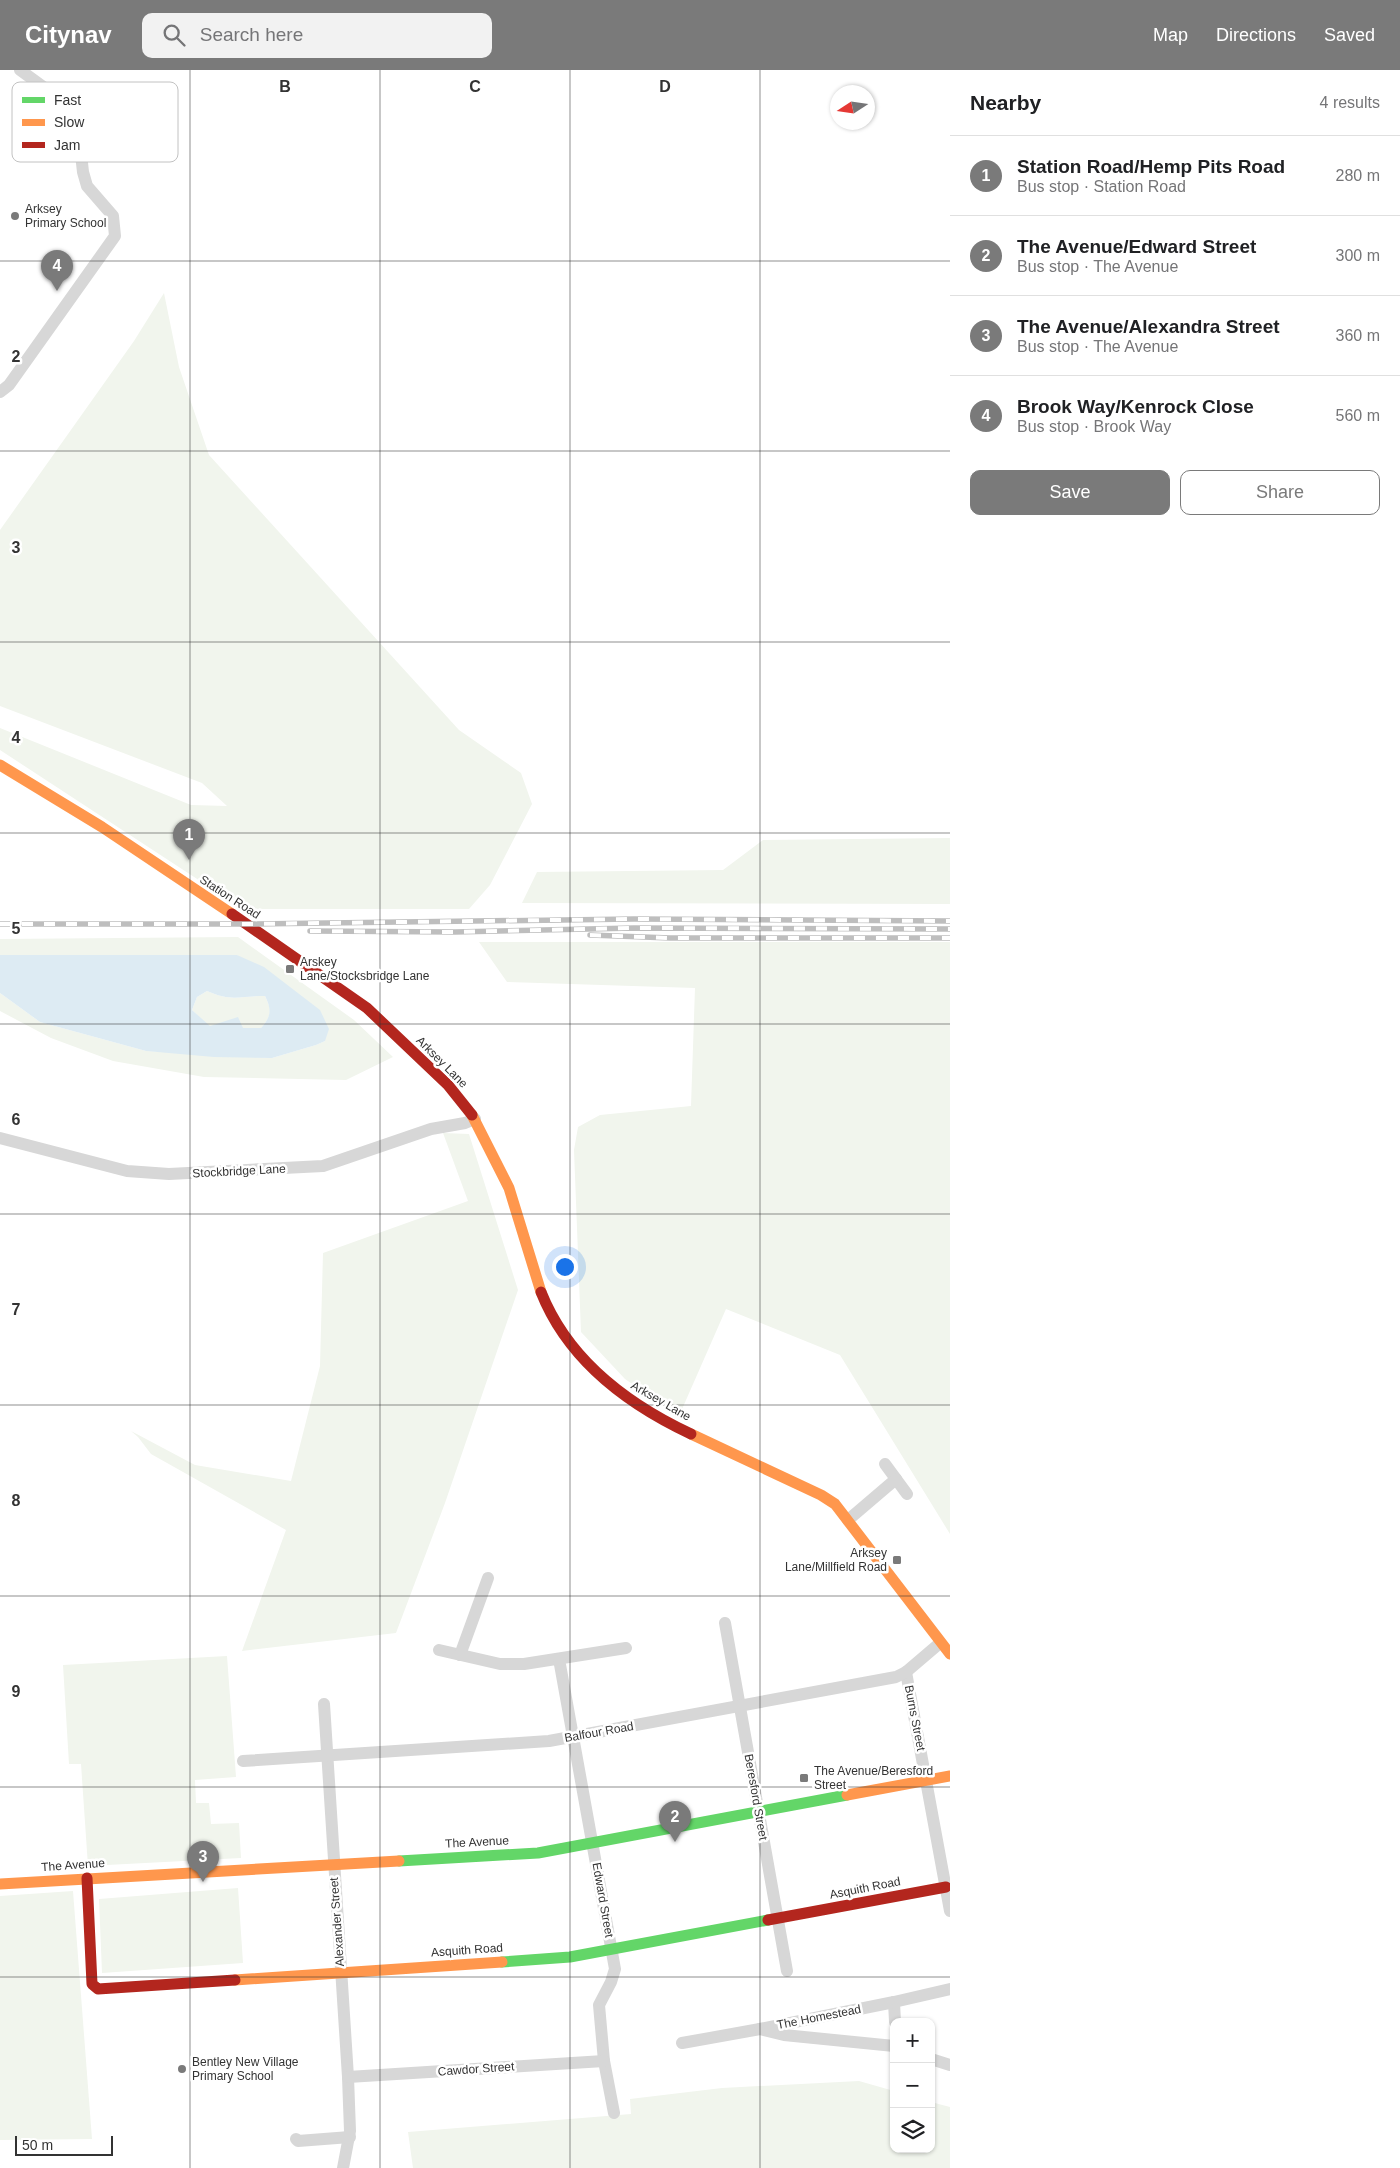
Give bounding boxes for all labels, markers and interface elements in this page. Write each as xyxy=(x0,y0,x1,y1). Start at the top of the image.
search box xyxy=(142,13,492,58)
text: Citynav xyxy=(25,21,112,48)
icon: search xyxy=(160,21,188,49)
text: Search here xyxy=(200,24,303,45)
text: Map xyxy=(1153,25,1188,45)
text: Directions xyxy=(1216,25,1296,45)
text: Saved xyxy=(1324,25,1375,45)
text: B xyxy=(279,78,291,95)
text: C xyxy=(469,78,481,95)
text: D xyxy=(659,78,671,95)
legend xyxy=(12,82,178,162)
north arrow xyxy=(830,85,875,130)
text: Nearby xyxy=(970,91,1041,114)
text: Fast xyxy=(54,92,81,108)
text: 4 results xyxy=(1320,94,1380,111)
text: Slow xyxy=(54,114,85,130)
text: Jam xyxy=(54,137,80,153)
text: Station Road/Hemp Pits Road xyxy=(1017,156,1285,177)
text: 1 xyxy=(982,167,990,184)
text: 280 m xyxy=(1336,167,1380,184)
text: Bus stop · Station Road xyxy=(1017,178,1186,195)
place label: Arksey Primary School xyxy=(25,202,106,230)
marker: Arksey Primary School xyxy=(9,210,21,222)
text: The Avenue/Edward Street xyxy=(1017,236,1256,257)
text: 2 xyxy=(982,247,990,264)
text: 300 m xyxy=(1336,247,1380,264)
pin: 4 xyxy=(41,250,73,291)
text: Bus stop · The Avenue xyxy=(1017,258,1178,275)
text: The Avenue/Alexandra Street xyxy=(1017,316,1280,337)
text: 3 xyxy=(982,327,990,344)
text: 360 m xyxy=(1336,327,1380,344)
text: Bus stop · The Avenue xyxy=(1017,338,1178,355)
text: 2 xyxy=(12,348,21,365)
text: Brook Way/Kenrock Close xyxy=(1017,396,1254,417)
text: 4 xyxy=(982,407,990,424)
text: 560 m xyxy=(1336,407,1380,424)
text: Bus stop · Brook Way xyxy=(1017,418,1171,435)
button: Save xyxy=(970,470,1170,515)
button: Share xyxy=(1180,470,1380,515)
text: 3 xyxy=(12,539,21,556)
text: 4 xyxy=(12,729,21,746)
pin: 1 xyxy=(173,819,205,860)
street label: Station Road xyxy=(197,872,263,922)
text: 5 xyxy=(12,920,21,937)
place label: Arskey Lane/Stocksbridge Lane xyxy=(300,955,430,983)
marker: Arskey Lane/Stocksbridge Lane xyxy=(284,963,296,975)
street label: Arksey Lane xyxy=(413,1033,471,1091)
text: 6 xyxy=(12,1111,21,1128)
street label: Stockbridge Lane xyxy=(192,1162,286,1180)
your location xyxy=(552,1254,578,1280)
text: 7 xyxy=(12,1301,21,1318)
street label: Arksey Lane xyxy=(629,1378,694,1424)
text: 8 xyxy=(12,1492,21,1509)
place label: Arksey Lane/Millfield Road xyxy=(785,1546,887,1574)
marker: Arksey Lane/Millfield Road xyxy=(891,1554,903,1566)
text: 9 xyxy=(12,1683,21,1700)
street label: Burns Street xyxy=(902,1684,928,1753)
street label: Balfour Road xyxy=(563,1719,635,1745)
street label: Beresford Street xyxy=(742,1753,771,1842)
place label: The Avenue/Beresford Street xyxy=(814,1764,933,1792)
marker: The Avenue/Beresford Street xyxy=(798,1772,810,1784)
pin: 2 xyxy=(659,1801,691,1842)
street label: The Avenue xyxy=(445,1833,510,1851)
pin: 3 xyxy=(187,1841,219,1882)
street label: The Avenue xyxy=(41,1856,106,1874)
street label: Edward Street xyxy=(590,1861,617,1939)
street label: Asquith Road xyxy=(828,1874,902,1902)
street label: Alexander Street xyxy=(327,1876,347,1967)
street label: Asquith Road xyxy=(431,1941,503,1959)
street label: The Homestead xyxy=(776,2002,862,2032)
map controls xyxy=(890,2018,935,2153)
button: + xyxy=(890,2018,935,2063)
place label: Bentley New Village Primary School xyxy=(192,2055,299,2083)
street label: Cawdor Street xyxy=(437,2059,515,2079)
marker: Bentley New Village Primary School xyxy=(176,2063,188,2075)
button: − xyxy=(890,2063,935,2108)
button: layers xyxy=(890,2108,935,2153)
scale bar xyxy=(15,2133,112,2156)
text: 50 m xyxy=(22,2137,53,2153)

